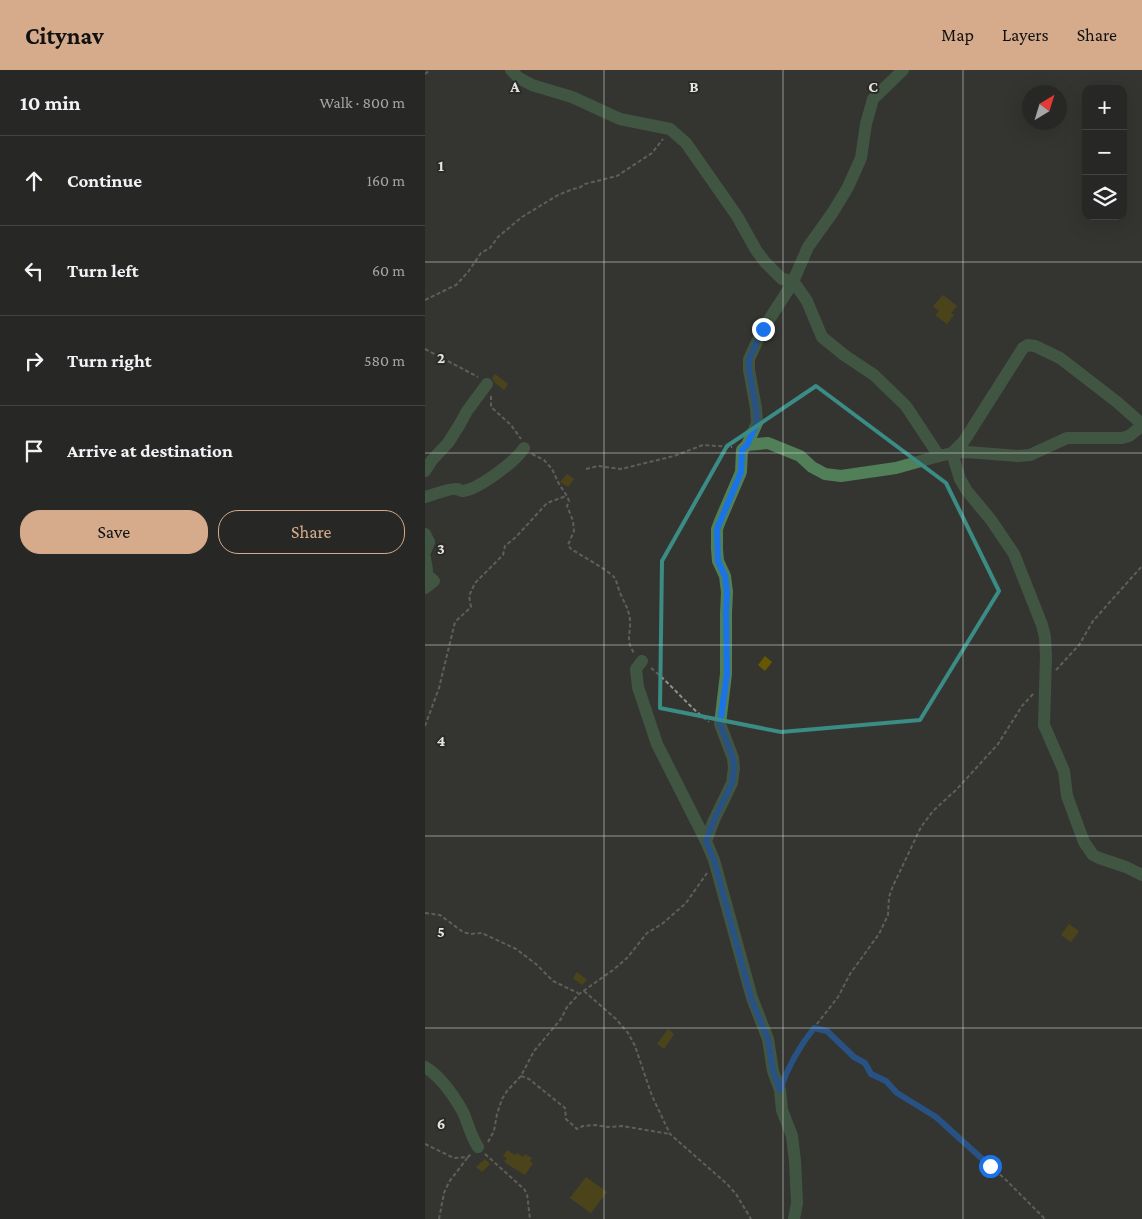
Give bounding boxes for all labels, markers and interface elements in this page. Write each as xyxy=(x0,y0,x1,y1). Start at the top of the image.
text: Citynav xyxy=(25,22,104,49)
text: Map xyxy=(941,25,974,45)
text: Layers xyxy=(1002,25,1049,45)
text: Share xyxy=(1077,25,1117,45)
text: A xyxy=(509,78,520,95)
text: B xyxy=(689,78,699,95)
text: C xyxy=(868,78,878,95)
north arrow xyxy=(1022,85,1067,130)
map controls xyxy=(1082,85,1127,220)
button: + xyxy=(1082,85,1127,130)
text: 10 min xyxy=(20,91,81,115)
text: Walk · 800 m xyxy=(319,94,405,111)
button: − xyxy=(1082,130,1127,175)
text: 1 xyxy=(438,157,444,174)
icon: ahead xyxy=(20,167,48,195)
text: Continue xyxy=(67,170,142,191)
text: 160 m xyxy=(367,172,405,189)
button: layers xyxy=(1082,175,1127,220)
icon: left xyxy=(20,257,48,285)
text: Turn left xyxy=(67,260,139,281)
text: 60 m xyxy=(372,262,405,279)
route end xyxy=(752,318,775,341)
icon: right xyxy=(20,347,48,375)
text: 2 xyxy=(437,349,445,366)
text: Turn right xyxy=(67,350,152,371)
text: 580 m xyxy=(364,352,405,369)
icon: arrive xyxy=(20,437,48,465)
text: Arrive at destination xyxy=(67,440,233,461)
button: Save xyxy=(20,510,208,554)
button: Share xyxy=(218,510,405,554)
text: 3 xyxy=(437,540,445,557)
text: 4 xyxy=(437,732,446,749)
text: 5 xyxy=(437,923,445,940)
text: 6 xyxy=(437,1115,445,1132)
route start xyxy=(979,1155,1002,1178)

